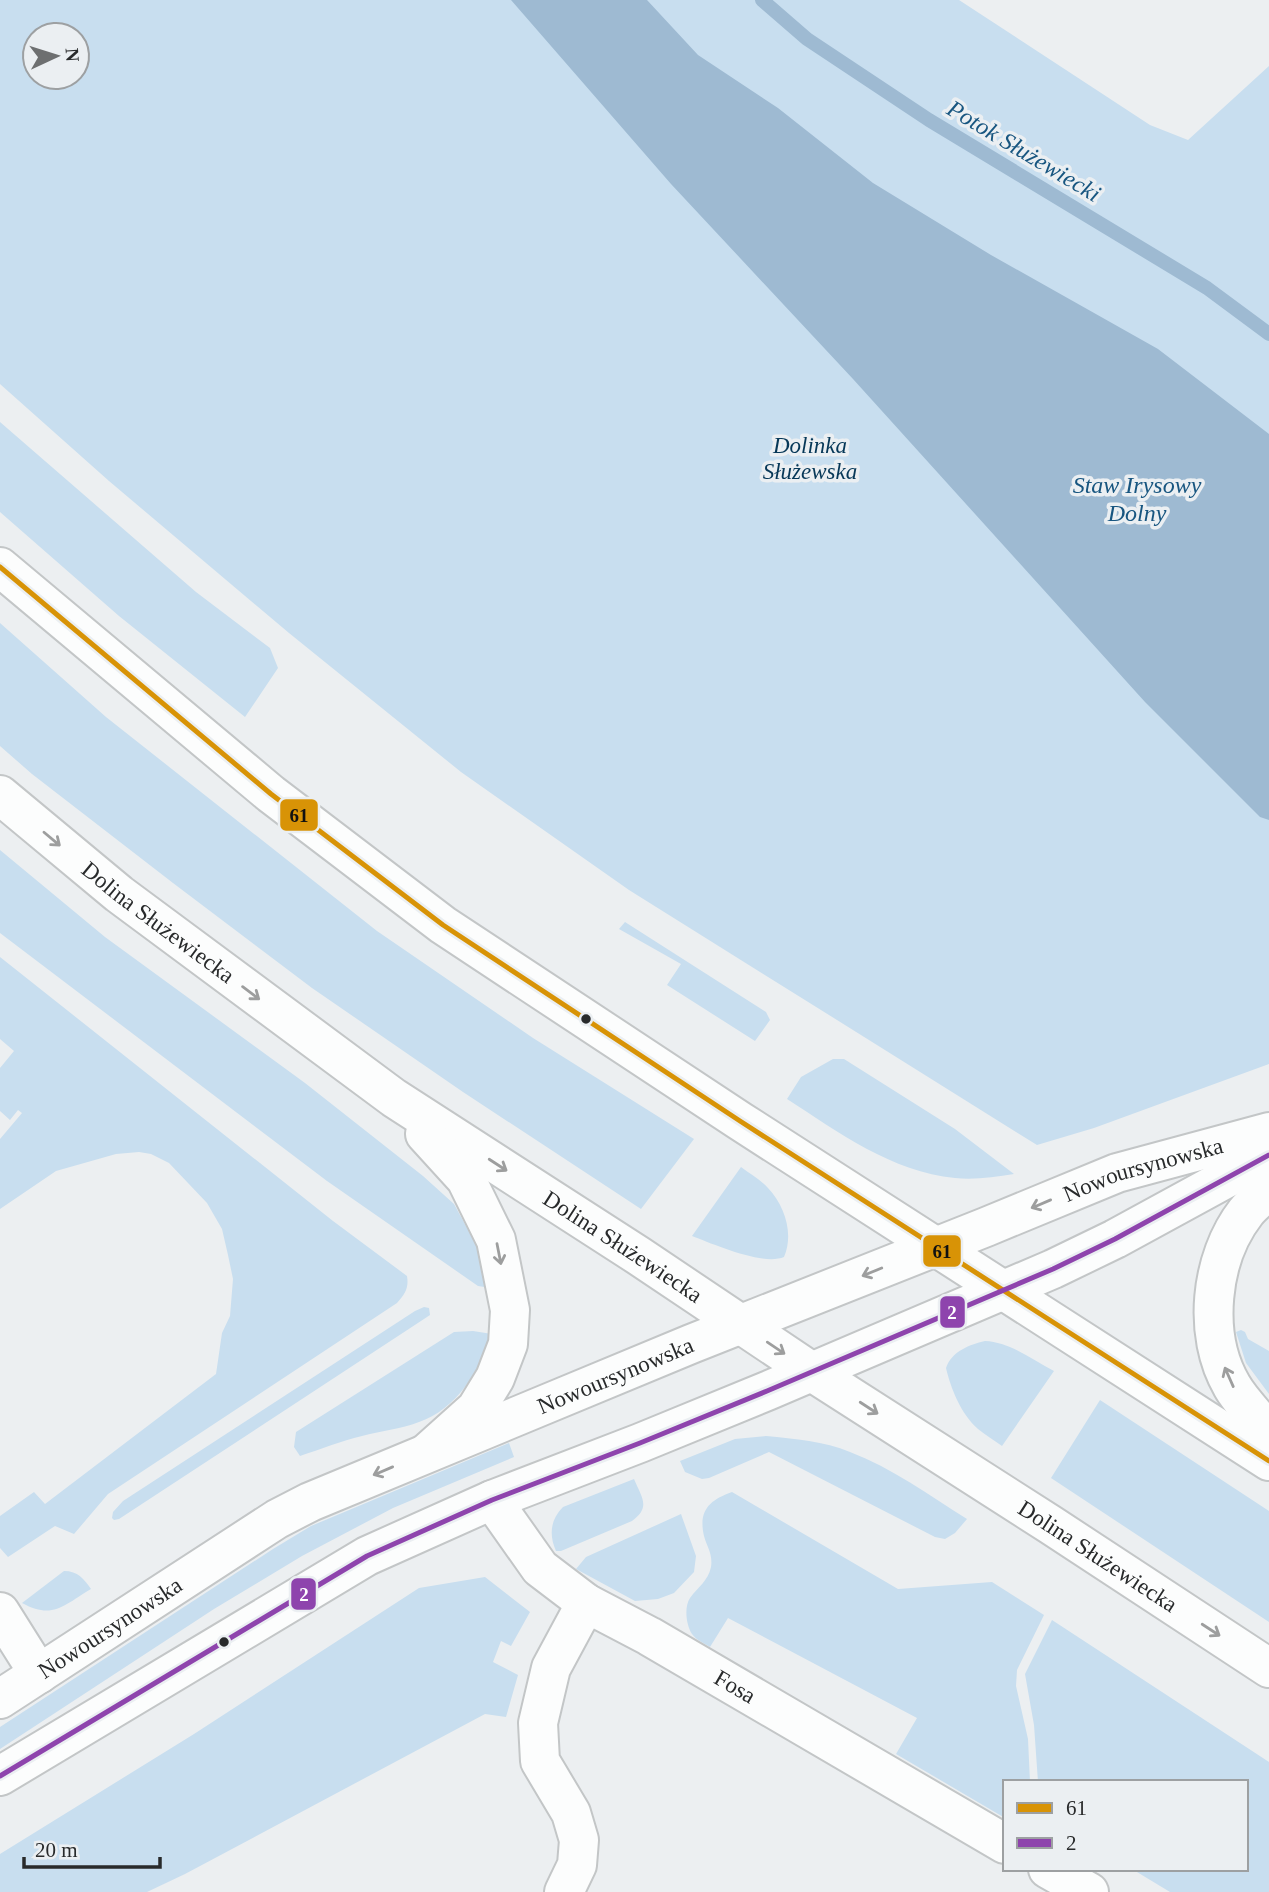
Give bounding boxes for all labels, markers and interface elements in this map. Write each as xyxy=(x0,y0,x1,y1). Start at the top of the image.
north arrow xyxy=(21,21,91,91)
text: N xyxy=(62,47,83,63)
water label: Potok Służewiecki xyxy=(942,95,1105,207)
park label: Dolinka Służewska xyxy=(763,433,857,484)
water label: Staw Irysowy Dolny xyxy=(1073,472,1202,526)
line badge: 61 xyxy=(279,798,319,832)
text: 61 xyxy=(290,805,309,826)
one-way arrow xyxy=(43,831,61,846)
street label: Dolina Służewiecka xyxy=(77,856,239,988)
one-way arrow xyxy=(241,986,260,1001)
unlabelled marker xyxy=(579,1012,593,1026)
street label: Nowoursynowska xyxy=(1059,1133,1226,1206)
one-way arrow xyxy=(488,1158,507,1173)
street label: Dolina Służewiecka xyxy=(539,1185,707,1307)
one-way arrow xyxy=(1030,1198,1052,1211)
line badge: 61 xyxy=(922,1234,962,1268)
text: 61 xyxy=(933,1241,952,1262)
one-way arrow xyxy=(493,1242,506,1265)
one-way arrow xyxy=(862,1267,883,1280)
line badge: 2 xyxy=(939,1295,966,1329)
text: 2 xyxy=(947,1302,957,1323)
street label: Nowoursynowska xyxy=(534,1332,697,1419)
one-way arrow xyxy=(766,1341,786,1355)
one-way arrow xyxy=(1222,1367,1235,1388)
one-way arrow xyxy=(859,1402,879,1416)
one-way arrow xyxy=(373,1465,394,1478)
street label: Dolina Służewiecka xyxy=(1014,1495,1182,1617)
street label: Nowoursynowska xyxy=(33,1572,186,1683)
line badge: 2 xyxy=(290,1577,317,1611)
text: 2 xyxy=(299,1584,309,1605)
one-way arrow xyxy=(1201,1623,1220,1637)
unlabelled marker xyxy=(217,1635,231,1649)
street label: Fosa xyxy=(710,1665,760,1708)
legend xyxy=(1003,1780,1248,1871)
text: 61 xyxy=(1066,1796,1087,1820)
scale bar xyxy=(24,1826,161,1870)
text: 2 xyxy=(1066,1831,1077,1855)
text: 20 m xyxy=(35,1838,78,1862)

